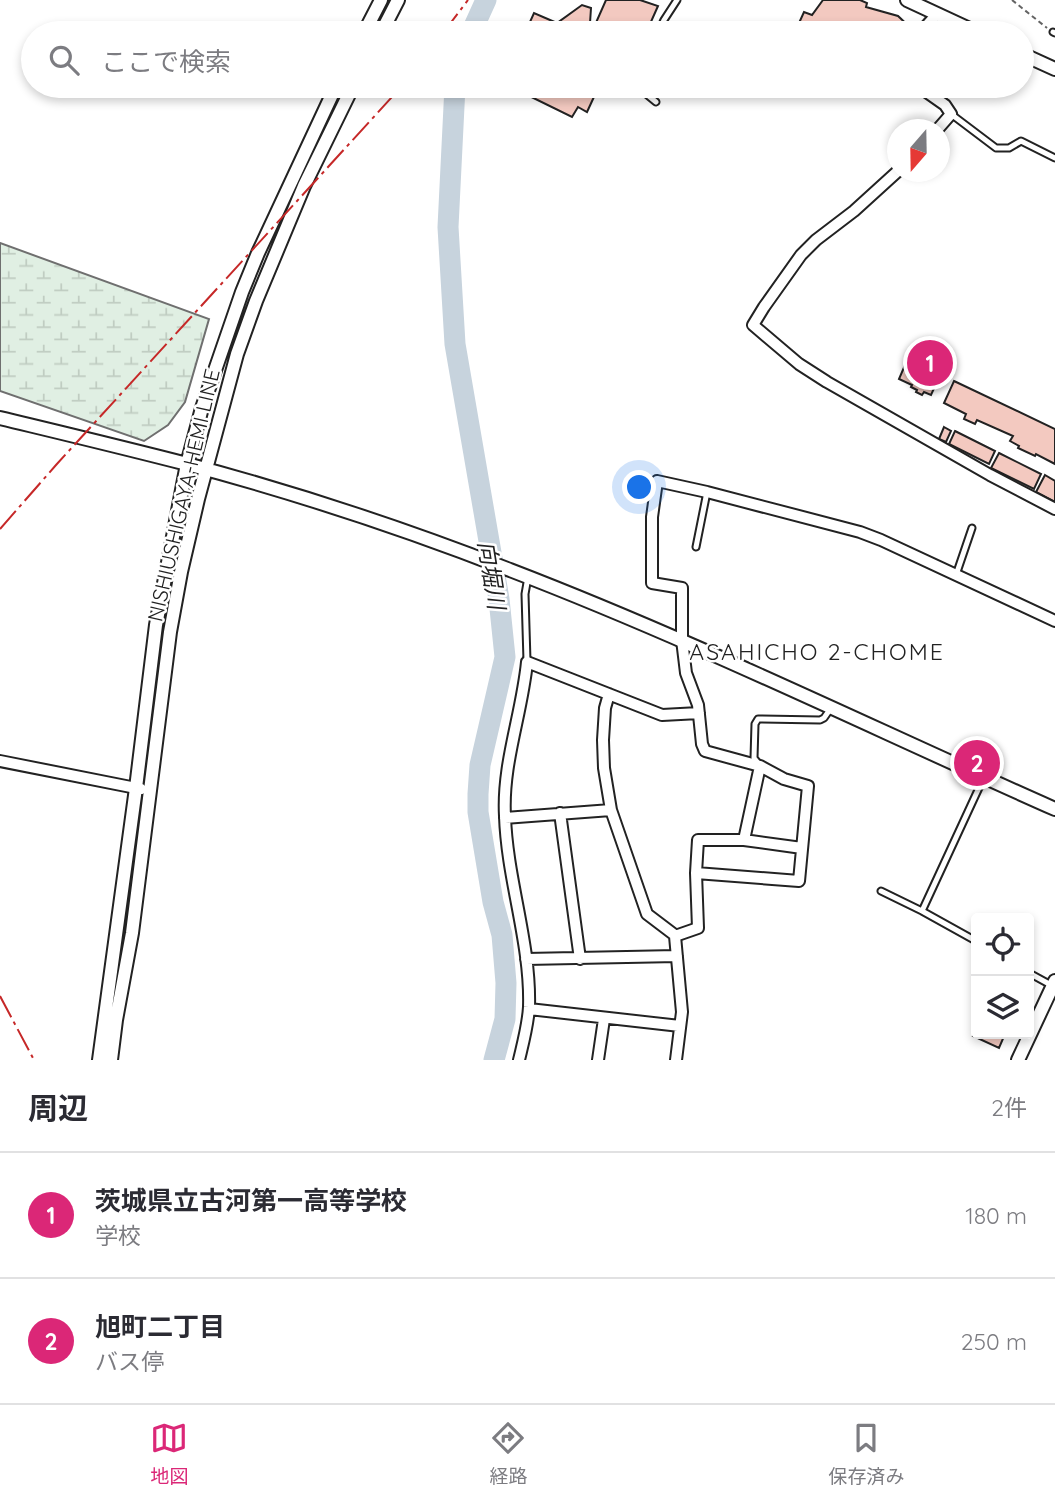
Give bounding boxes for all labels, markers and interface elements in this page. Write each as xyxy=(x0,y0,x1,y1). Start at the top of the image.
search box xyxy=(21,21,1034,98)
icon: search xyxy=(45,41,83,79)
text: ここで検索 xyxy=(101,45,231,78)
north arrow xyxy=(887,119,950,182)
pin: 1 xyxy=(907,337,953,389)
street label: NISHIUSHIGAYA-HEMI LINE xyxy=(141,366,225,624)
your location xyxy=(622,470,656,504)
water label: 向堀川 xyxy=(472,539,512,614)
district label: ASAHICHO 2-CHOME xyxy=(689,637,945,666)
pin: 2 xyxy=(954,737,1000,789)
map controls xyxy=(971,913,1034,1039)
button: locate xyxy=(971,913,1034,976)
button: layers xyxy=(971,976,1034,1039)
text: 周辺 xyxy=(28,1089,88,1127)
text: 2件 xyxy=(991,1093,1027,1122)
text: 茨城県立古河第一高等学校 xyxy=(95,1184,407,1217)
text: 1 xyxy=(47,1201,55,1230)
text: 180 m xyxy=(965,1201,1027,1230)
text: 学校 xyxy=(95,1221,141,1250)
text: 旭町二丁目 xyxy=(95,1310,225,1343)
text: 2 xyxy=(44,1327,58,1356)
text: 250 m xyxy=(961,1327,1027,1356)
text: バス停 xyxy=(95,1347,164,1376)
tab: 地図 xyxy=(150,1419,189,1488)
tab: 経路 xyxy=(489,1419,528,1488)
tab: 保存済み xyxy=(828,1419,905,1488)

